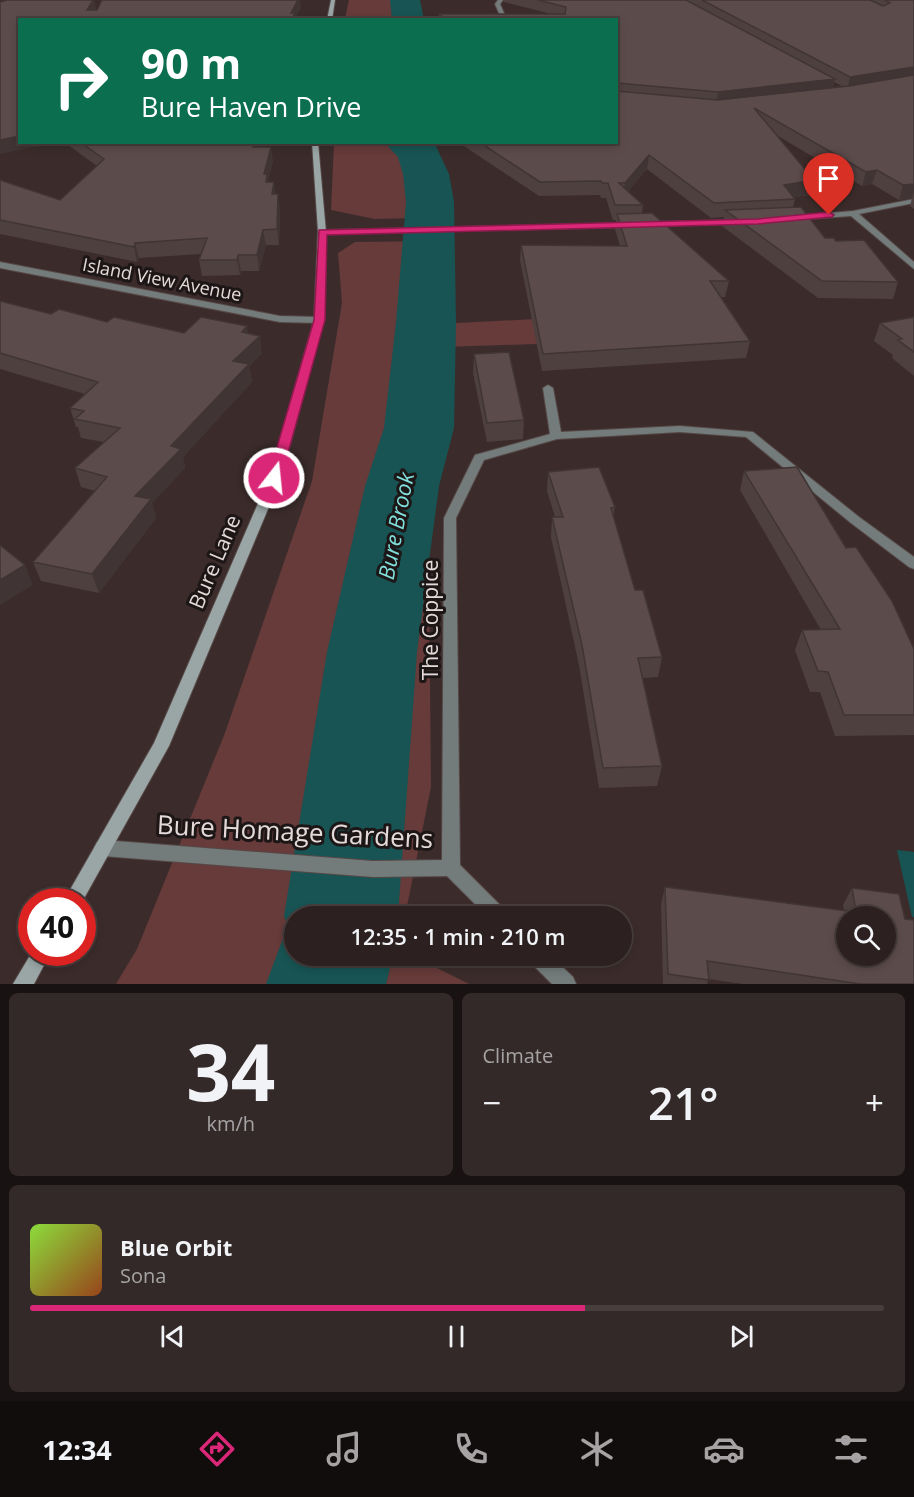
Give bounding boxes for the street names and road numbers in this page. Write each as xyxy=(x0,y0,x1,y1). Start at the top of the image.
street label: Island View Avenue xyxy=(81,252,244,306)
street label: Bure Lane xyxy=(182,510,246,613)
street label: The Coppice xyxy=(416,560,444,680)
street label: Bure Homage Gardens xyxy=(156,806,434,856)

